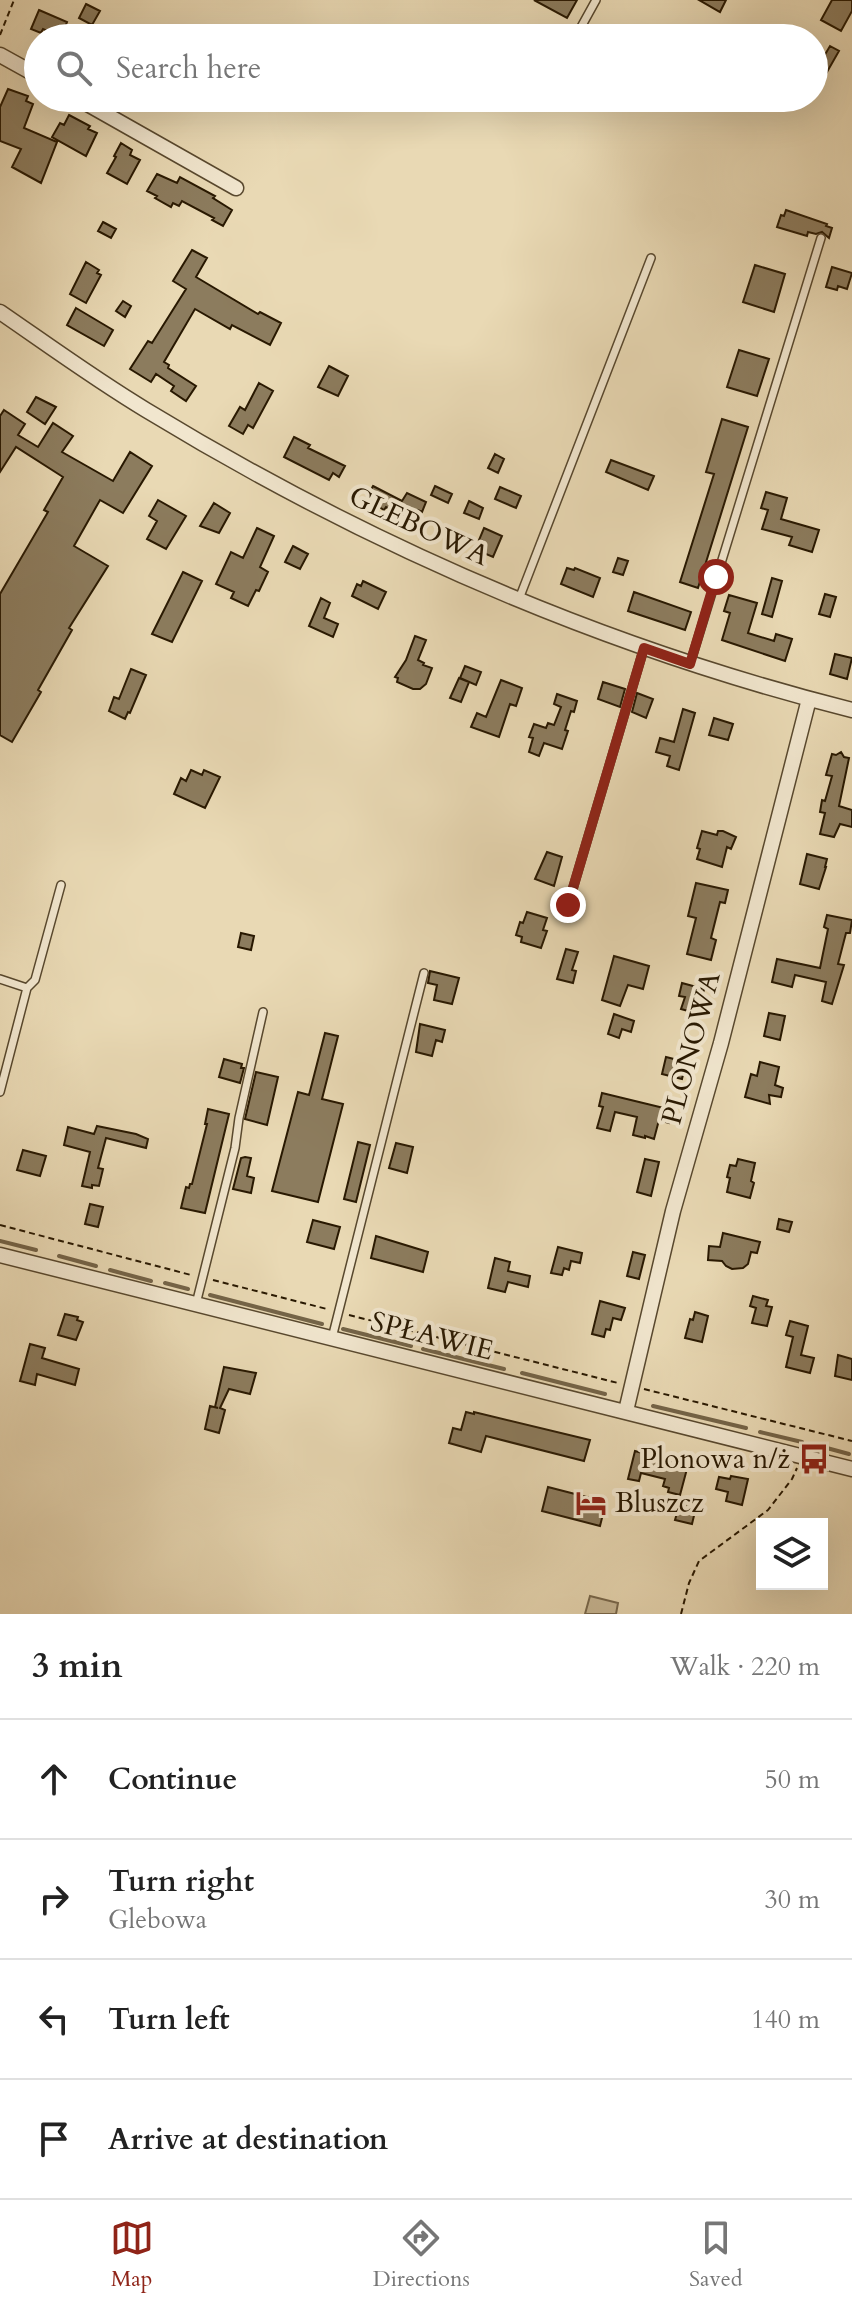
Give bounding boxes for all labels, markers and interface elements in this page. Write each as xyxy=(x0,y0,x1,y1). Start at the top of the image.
search box xyxy=(24,24,828,112)
icon: search xyxy=(52,46,96,90)
text: Search here xyxy=(116,48,261,89)
street label: GLEBOWA xyxy=(343,477,495,575)
route start xyxy=(698,559,734,595)
route end xyxy=(550,887,586,923)
street label: PLONOWA xyxy=(652,967,730,1129)
street label: SPŁAWIE xyxy=(367,1302,497,1370)
place label: Plonowa n/ż xyxy=(641,1440,790,1478)
bus stop icon: Plonowa n/ż xyxy=(797,1442,831,1476)
place label: Bluszcz xyxy=(615,1484,704,1522)
hotel icon: Bluszcz xyxy=(574,1486,608,1520)
map controls xyxy=(756,1518,828,1590)
button: layers xyxy=(756,1518,828,1590)
text: 3 min xyxy=(32,1643,123,1689)
text: Walk · 220 m xyxy=(670,1649,820,1684)
icon: ahead xyxy=(32,1757,76,1801)
text: Continue xyxy=(108,1759,237,1800)
text: 50 m xyxy=(764,1762,820,1797)
text: Turn right xyxy=(108,1861,254,1902)
icon: right xyxy=(32,1877,76,1921)
text: 30 m xyxy=(764,1882,820,1917)
text: Glebowa xyxy=(108,1902,207,1937)
icon: left xyxy=(32,1997,76,2041)
text: Turn left xyxy=(108,1999,230,2040)
text: 140 m xyxy=(751,2002,820,2037)
icon: arrive xyxy=(32,2117,76,2161)
text: Arrive at destination xyxy=(108,2119,388,2160)
tab: Map xyxy=(110,2216,154,2294)
tab: Directions xyxy=(373,2216,470,2294)
tab: Saved xyxy=(689,2216,742,2294)

